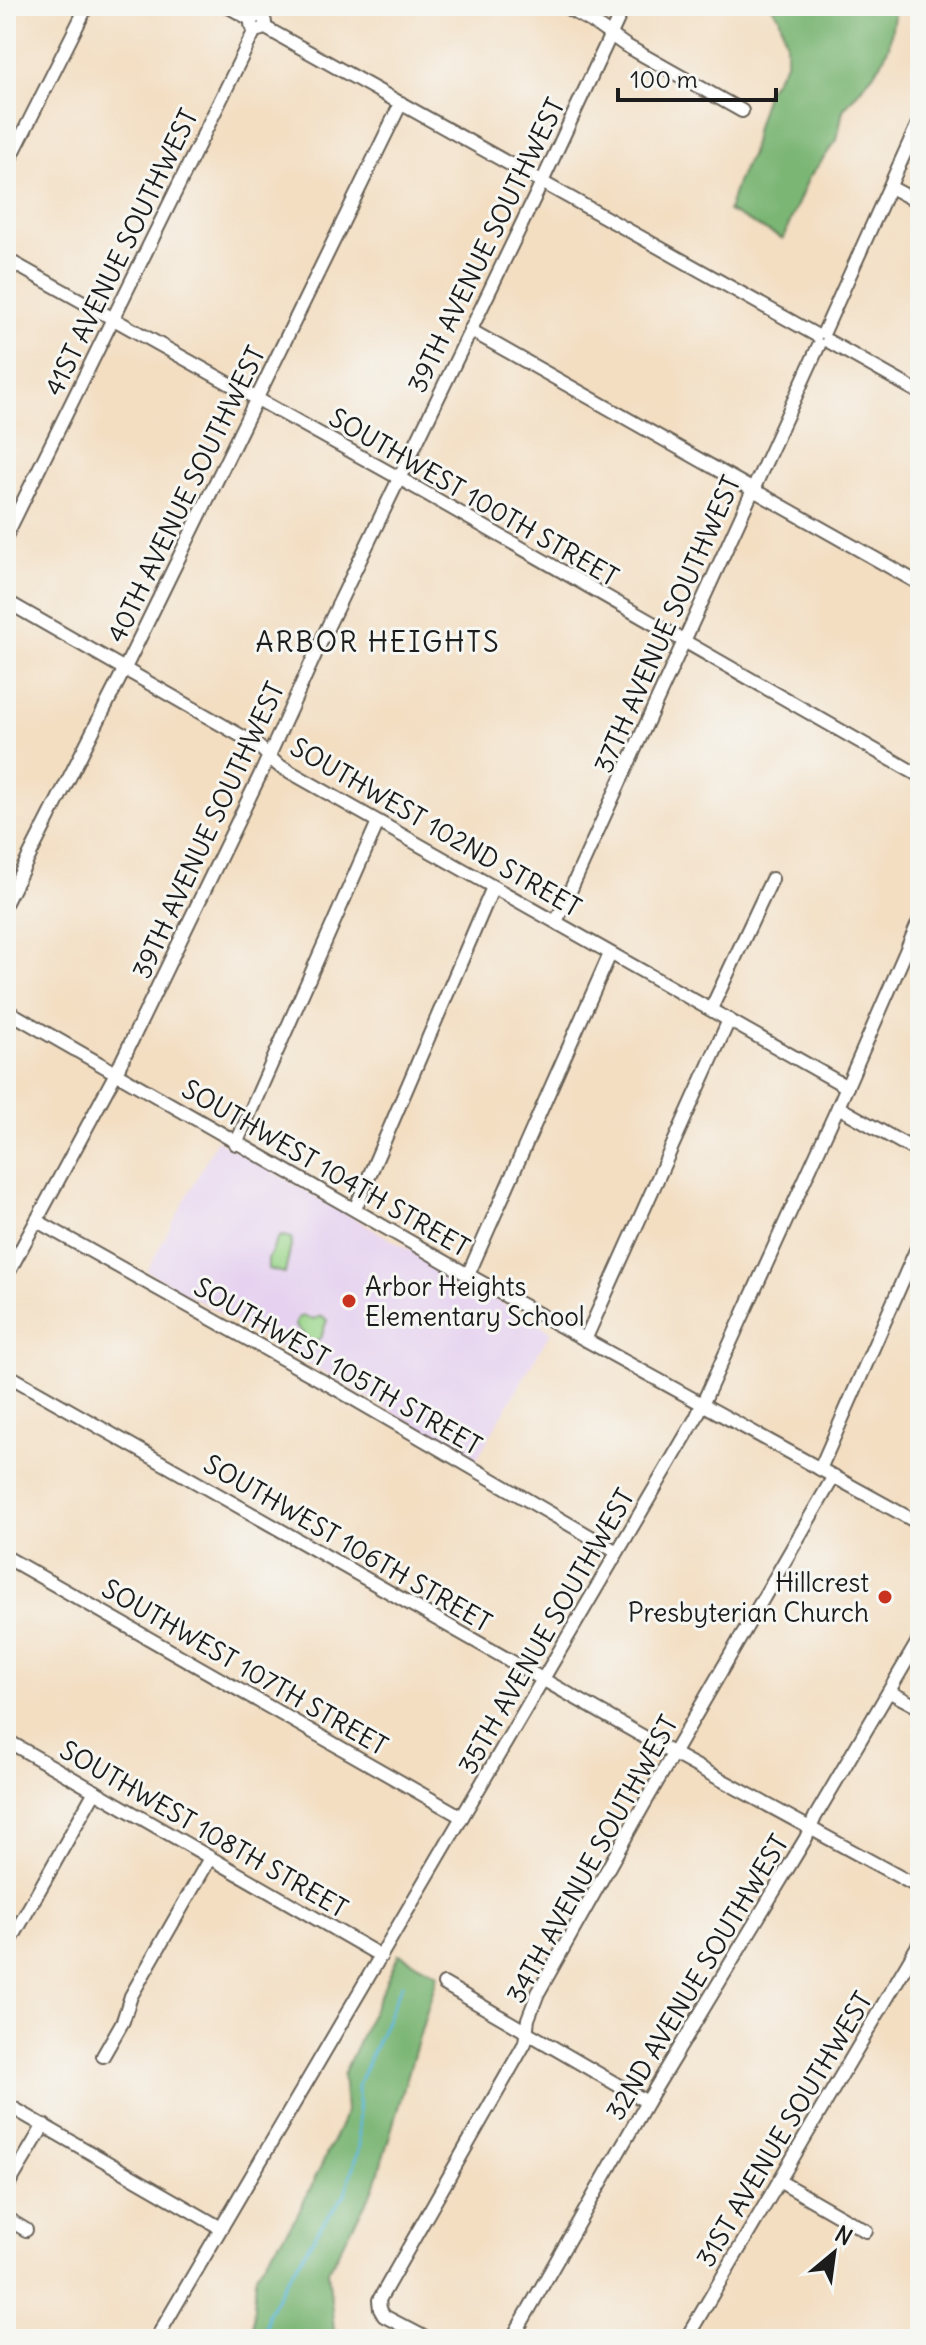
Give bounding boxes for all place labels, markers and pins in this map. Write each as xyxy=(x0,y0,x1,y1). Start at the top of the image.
place label: Arbor Heights Elementary School xyxy=(365,1270,585,1333)
marker: Arbor Heights Elementary School xyxy=(340,1292,358,1310)
place label: Hillcrest Presbyterian Church xyxy=(628,1566,869,1629)
marker: Hillcrest Presbyterian Church xyxy=(876,1588,894,1606)

